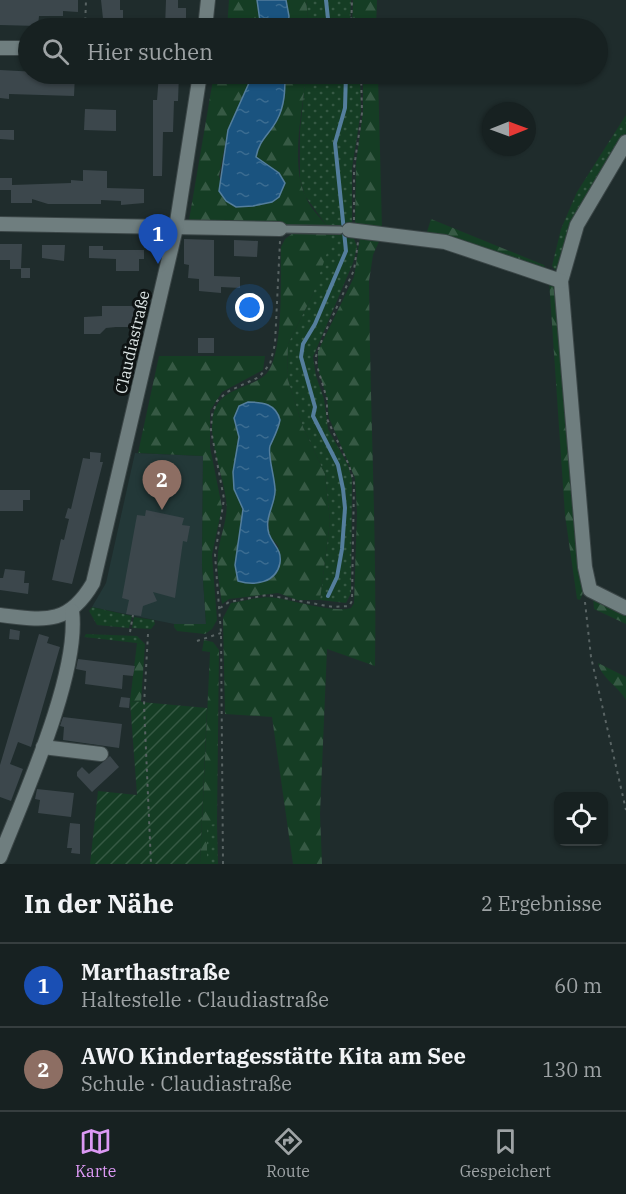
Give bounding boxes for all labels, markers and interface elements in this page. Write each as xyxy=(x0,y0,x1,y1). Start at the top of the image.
search box xyxy=(18,18,608,84)
icon: search xyxy=(39,35,72,68)
text: Hier suchen xyxy=(87,37,213,66)
north arrow xyxy=(482,102,536,156)
pin: 1 xyxy=(138,214,178,264)
street label: Claudiastraße xyxy=(110,288,154,396)
your location xyxy=(235,293,264,322)
pin: 2 xyxy=(142,460,182,510)
map controls xyxy=(554,792,608,846)
button: locate xyxy=(554,792,608,846)
text: In der Nähe xyxy=(24,886,174,920)
text: 2 Ergebnisse xyxy=(481,890,602,917)
text: Marthastraße xyxy=(81,957,230,986)
text: 1 xyxy=(38,972,50,999)
text: 60 m xyxy=(554,972,602,999)
text: Haltestelle · Claudiastraße xyxy=(81,986,329,1013)
text: AWO Kindertagesstätte Kita am See xyxy=(81,1041,466,1070)
text: 2 xyxy=(38,1056,50,1083)
text: 130 m xyxy=(542,1056,602,1083)
text: Schule · Claudiastraße xyxy=(81,1070,292,1097)
tab: Karte xyxy=(75,1125,116,1181)
tab: Route xyxy=(266,1125,310,1181)
tab: Gespeichert xyxy=(460,1125,551,1181)

